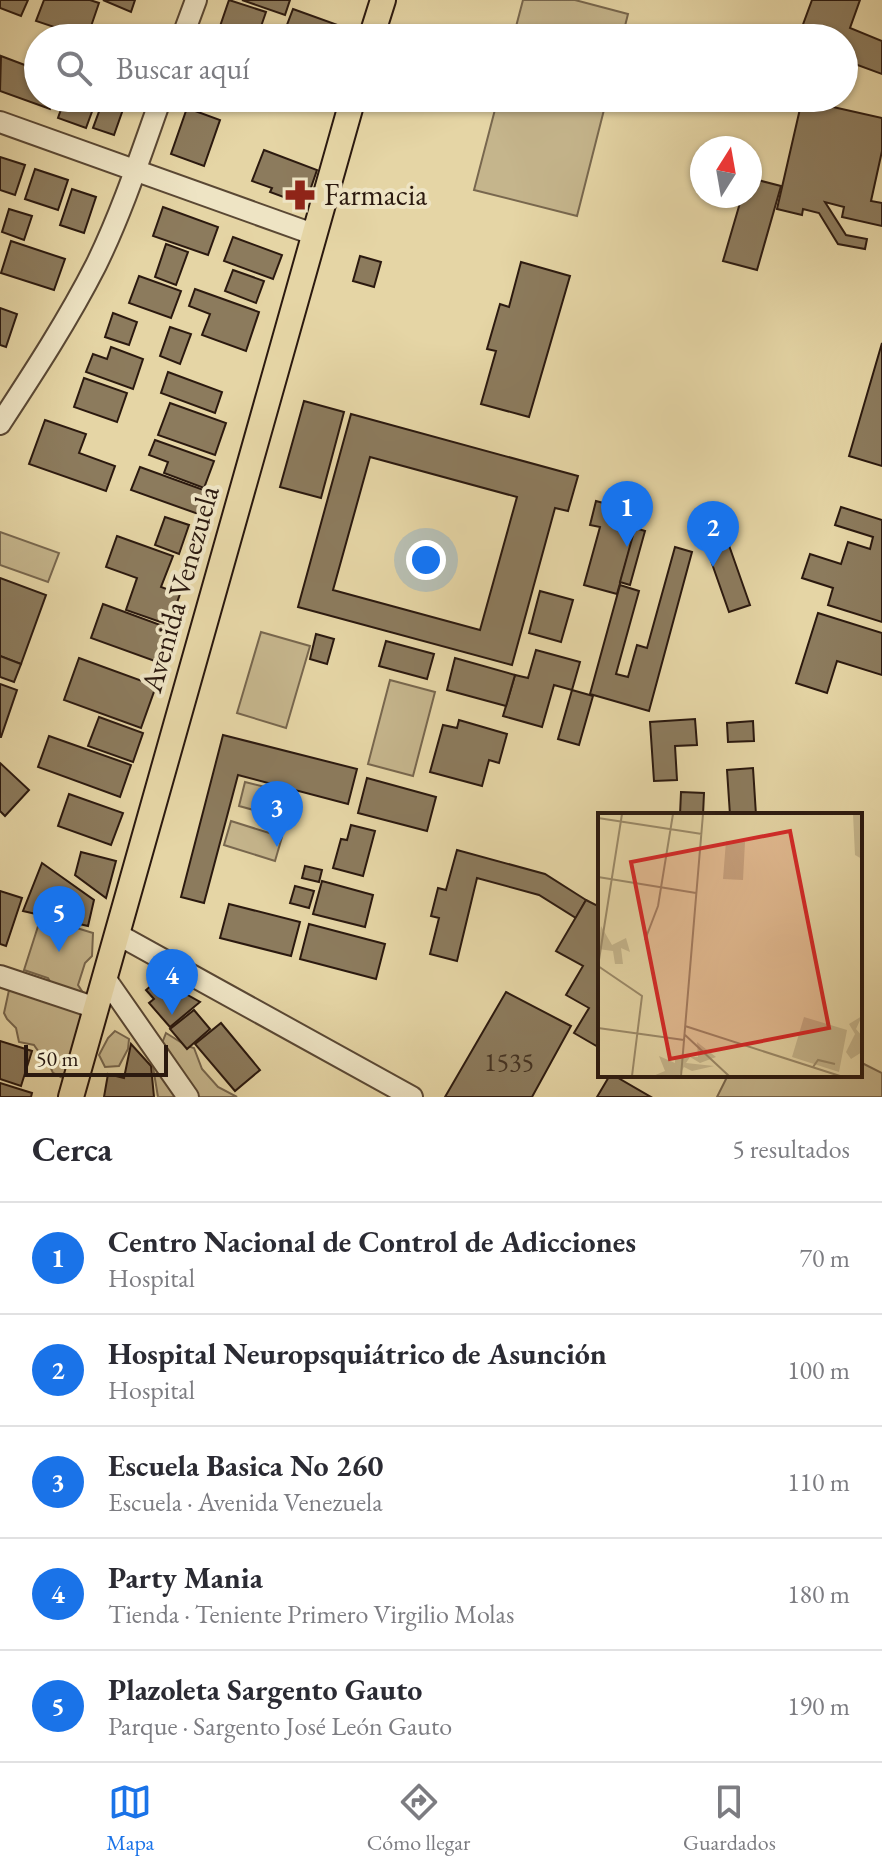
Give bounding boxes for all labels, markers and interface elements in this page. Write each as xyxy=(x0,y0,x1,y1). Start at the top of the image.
search box xyxy=(24,24,858,112)
icon: search xyxy=(52,46,96,90)
text: Buscar aquí xyxy=(116,49,250,88)
north arrow xyxy=(690,136,762,208)
place label: Farmacia xyxy=(324,175,427,214)
pharmacy icon: Farmacia xyxy=(283,178,317,212)
street label: Avenida Venezuela xyxy=(131,481,228,698)
pin: 1 xyxy=(601,481,653,547)
pin: 2 xyxy=(687,501,739,567)
your location xyxy=(406,540,446,580)
pin: 3 xyxy=(251,781,303,847)
inset map xyxy=(598,813,862,1077)
pin: 5 xyxy=(33,886,85,952)
pin: 4 xyxy=(146,949,198,1015)
scale bar xyxy=(24,1041,168,1077)
text: 50 m xyxy=(36,1044,79,1073)
house number: 1535 xyxy=(484,1045,534,1079)
text: Cerca xyxy=(32,1127,112,1171)
text: 5 resultados xyxy=(732,1132,850,1166)
text: Centro Nacional de Control de Adicciones xyxy=(108,1222,636,1261)
text: 1 xyxy=(51,1241,65,1275)
text: 70 m xyxy=(800,1241,850,1275)
text: Hospital xyxy=(108,1261,195,1295)
text: Hospital Neuropsquiátrico de Asunción xyxy=(108,1334,607,1373)
text: 2 xyxy=(51,1353,65,1387)
text: 100 m xyxy=(787,1353,850,1387)
text: Hospital xyxy=(108,1373,195,1407)
text: Escuela Basica No 260 xyxy=(108,1446,383,1485)
text: 3 xyxy=(51,1465,65,1499)
text: 110 m xyxy=(787,1465,850,1499)
text: Escuela · Avenida Venezuela xyxy=(108,1485,383,1519)
text: Party Mania xyxy=(108,1558,263,1597)
text: 4 xyxy=(51,1577,65,1611)
text: 180 m xyxy=(787,1577,850,1611)
text: Tienda · Teniente Primero Virgilio Molas xyxy=(108,1597,514,1631)
text: Plazoleta Sargento Gauto xyxy=(108,1670,422,1709)
text: 5 xyxy=(51,1689,65,1723)
text: 190 m xyxy=(787,1689,850,1723)
text: Parque · Sargento José León Gauto xyxy=(108,1709,452,1743)
tab: Mapa xyxy=(106,1780,154,1857)
tab: Cómo llegar xyxy=(367,1780,470,1857)
tab: Guardados xyxy=(683,1780,776,1857)

